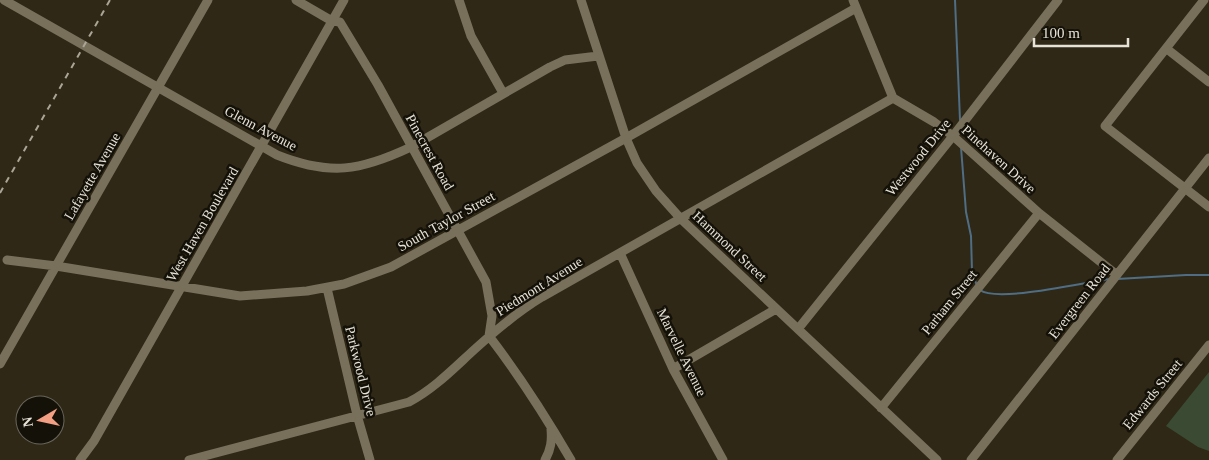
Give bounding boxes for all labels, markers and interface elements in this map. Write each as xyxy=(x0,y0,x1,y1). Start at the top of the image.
scale bar xyxy=(1034,15,1128,47)
text: 100 m xyxy=(1042,25,1080,41)
street label: Glenn Avenue xyxy=(222,103,299,154)
street label: Pinecrest Road xyxy=(403,112,457,193)
street label: Westwood Drive xyxy=(883,116,954,199)
street label: Pinehaven Drive xyxy=(959,122,1039,196)
street label: Lafayette Avenue xyxy=(61,130,123,222)
street label: West Haven Boulevard xyxy=(164,164,241,284)
street label: South Taylor Street xyxy=(395,189,497,254)
street label: Hammond Street xyxy=(690,208,770,284)
street label: Piedmont Avenue xyxy=(493,254,585,319)
street label: Evergreen Road xyxy=(1046,261,1113,342)
street label: Parham Street xyxy=(919,267,980,338)
street label: Marvelle Avenue xyxy=(654,306,709,399)
street label: Parkwood Drive xyxy=(342,325,379,418)
street label: Edwards Street xyxy=(1120,356,1185,432)
north arrow xyxy=(15,395,65,445)
text: N xyxy=(19,416,36,428)

